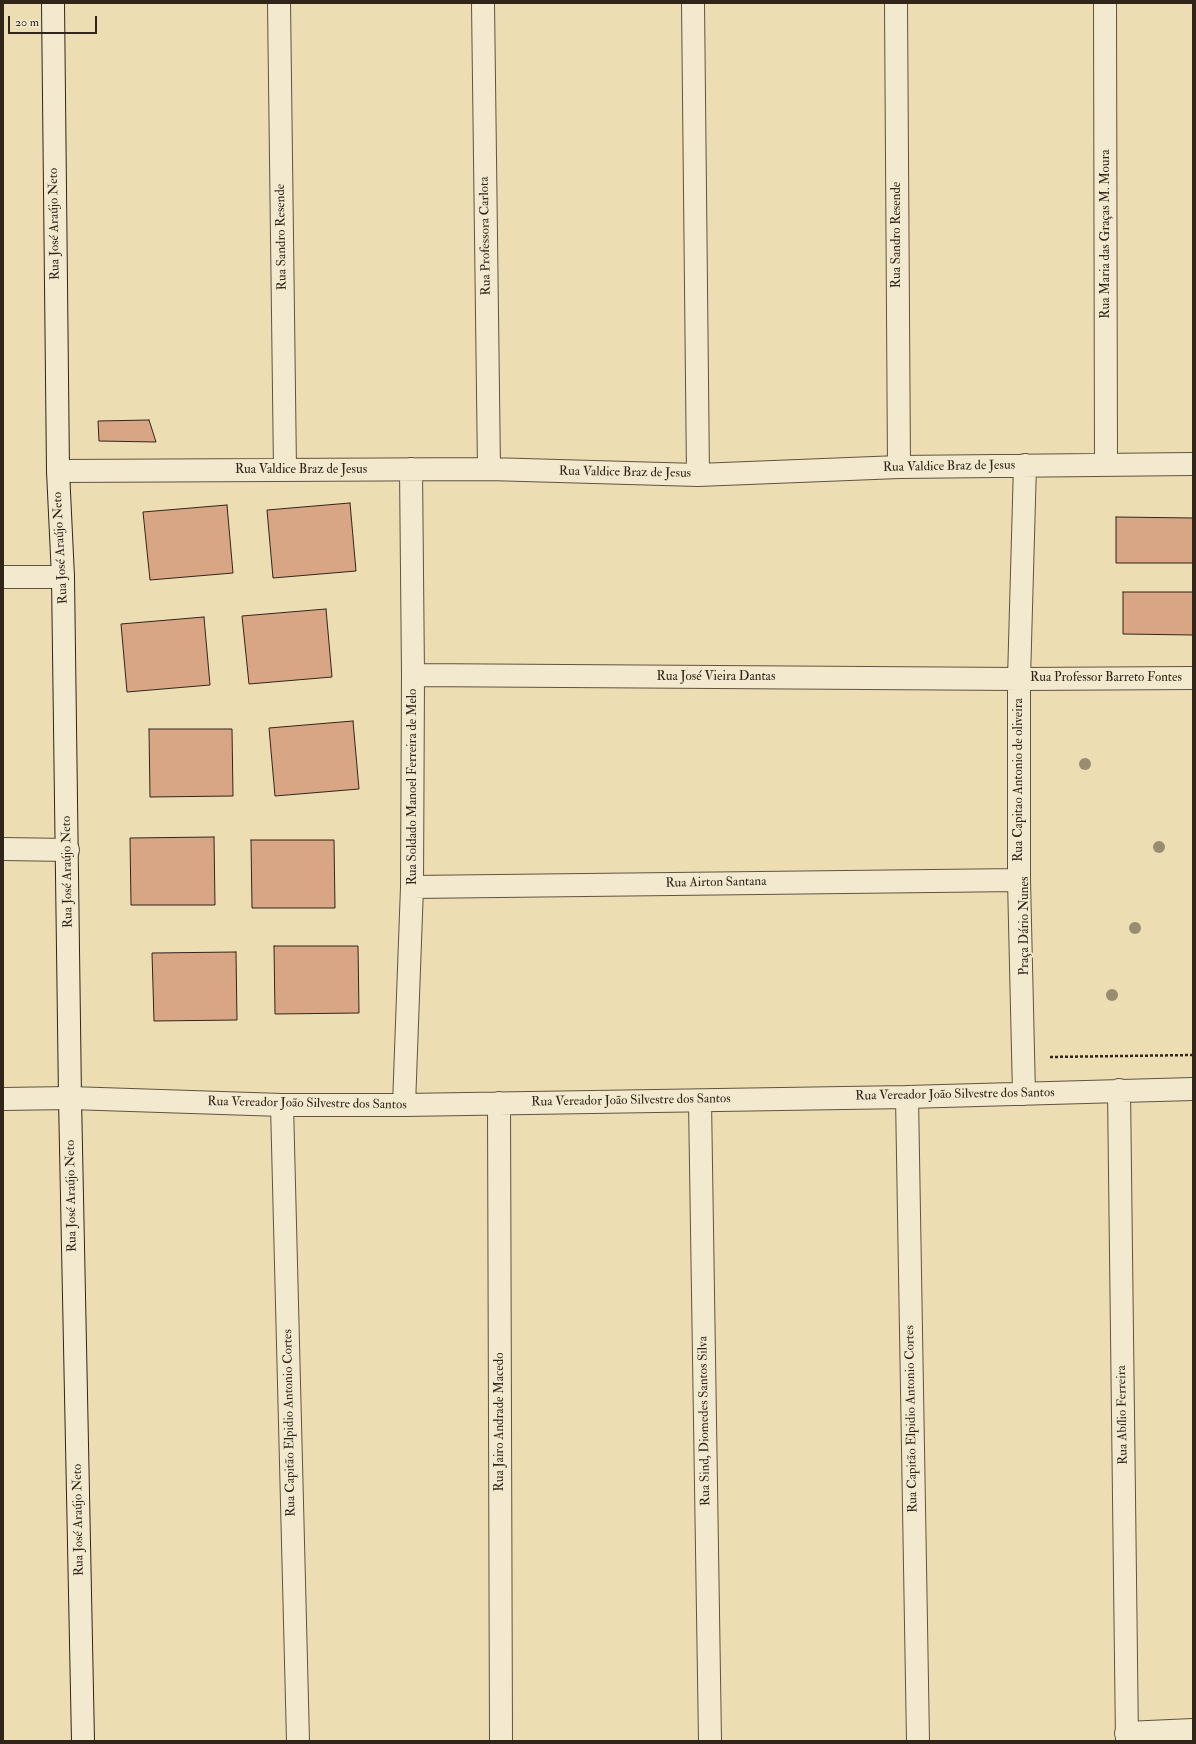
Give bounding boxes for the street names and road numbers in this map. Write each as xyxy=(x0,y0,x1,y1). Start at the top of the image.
street label: Rua Maria das Graças M. Moura xyxy=(1098,149,1114,319)
street label: Rua José Araújo Neto xyxy=(46,168,64,280)
street label: Rua Professora Carlota xyxy=(477,176,495,296)
street label: Rua Sandro Resende xyxy=(889,182,905,288)
street label: Rua Sandro Resende xyxy=(273,184,291,290)
street label: Rua Valdice Braz de Jesus xyxy=(883,458,1015,476)
street label: Rua Valdice Braz de Jesus xyxy=(235,462,367,478)
street label: Rua Valdice Braz de Jesus xyxy=(559,464,691,482)
street label: Rua José Araújo Neto xyxy=(50,492,72,604)
street label: Rua José Vieira Dantas xyxy=(657,669,775,685)
street label: Rua Professor Barreto Fontes xyxy=(1030,670,1182,686)
street label: Rua Soldado Manoel Ferreira de Melo xyxy=(405,689,421,885)
street label: Rua Capitao Antonio de oliveira xyxy=(1011,698,1027,862)
street label: Rua José Araújo Neto xyxy=(59,816,77,928)
street label: Rua Airton Santana xyxy=(665,874,767,892)
street label: Praça Dário Nunes xyxy=(1017,877,1033,975)
street label: Rua Vereador João Silvestre dos Santos xyxy=(855,1085,1055,1105)
street label: Rua Vereador João Silvestre dos Santos xyxy=(531,1091,731,1111)
street label: Rua Vereador João Silvestre dos Santos xyxy=(207,1094,407,1114)
street label: Rua José Araújo Neto xyxy=(63,1140,81,1252)
street label: Rua Capitão Elpidio Antonio Cortes xyxy=(903,1325,921,1513)
street label: Rua Capitão Elpidio Antonio Cortes xyxy=(281,1329,299,1517)
street label: Rua Sind, Diomedes Santos Silva xyxy=(696,1336,714,1506)
street label: Rua Jairo Andrade Macedo xyxy=(492,1353,508,1491)
street label: Rua Abílio Ferreira xyxy=(1114,1365,1132,1465)
street label: Rua José Araújo Neto xyxy=(70,1464,88,1576)

